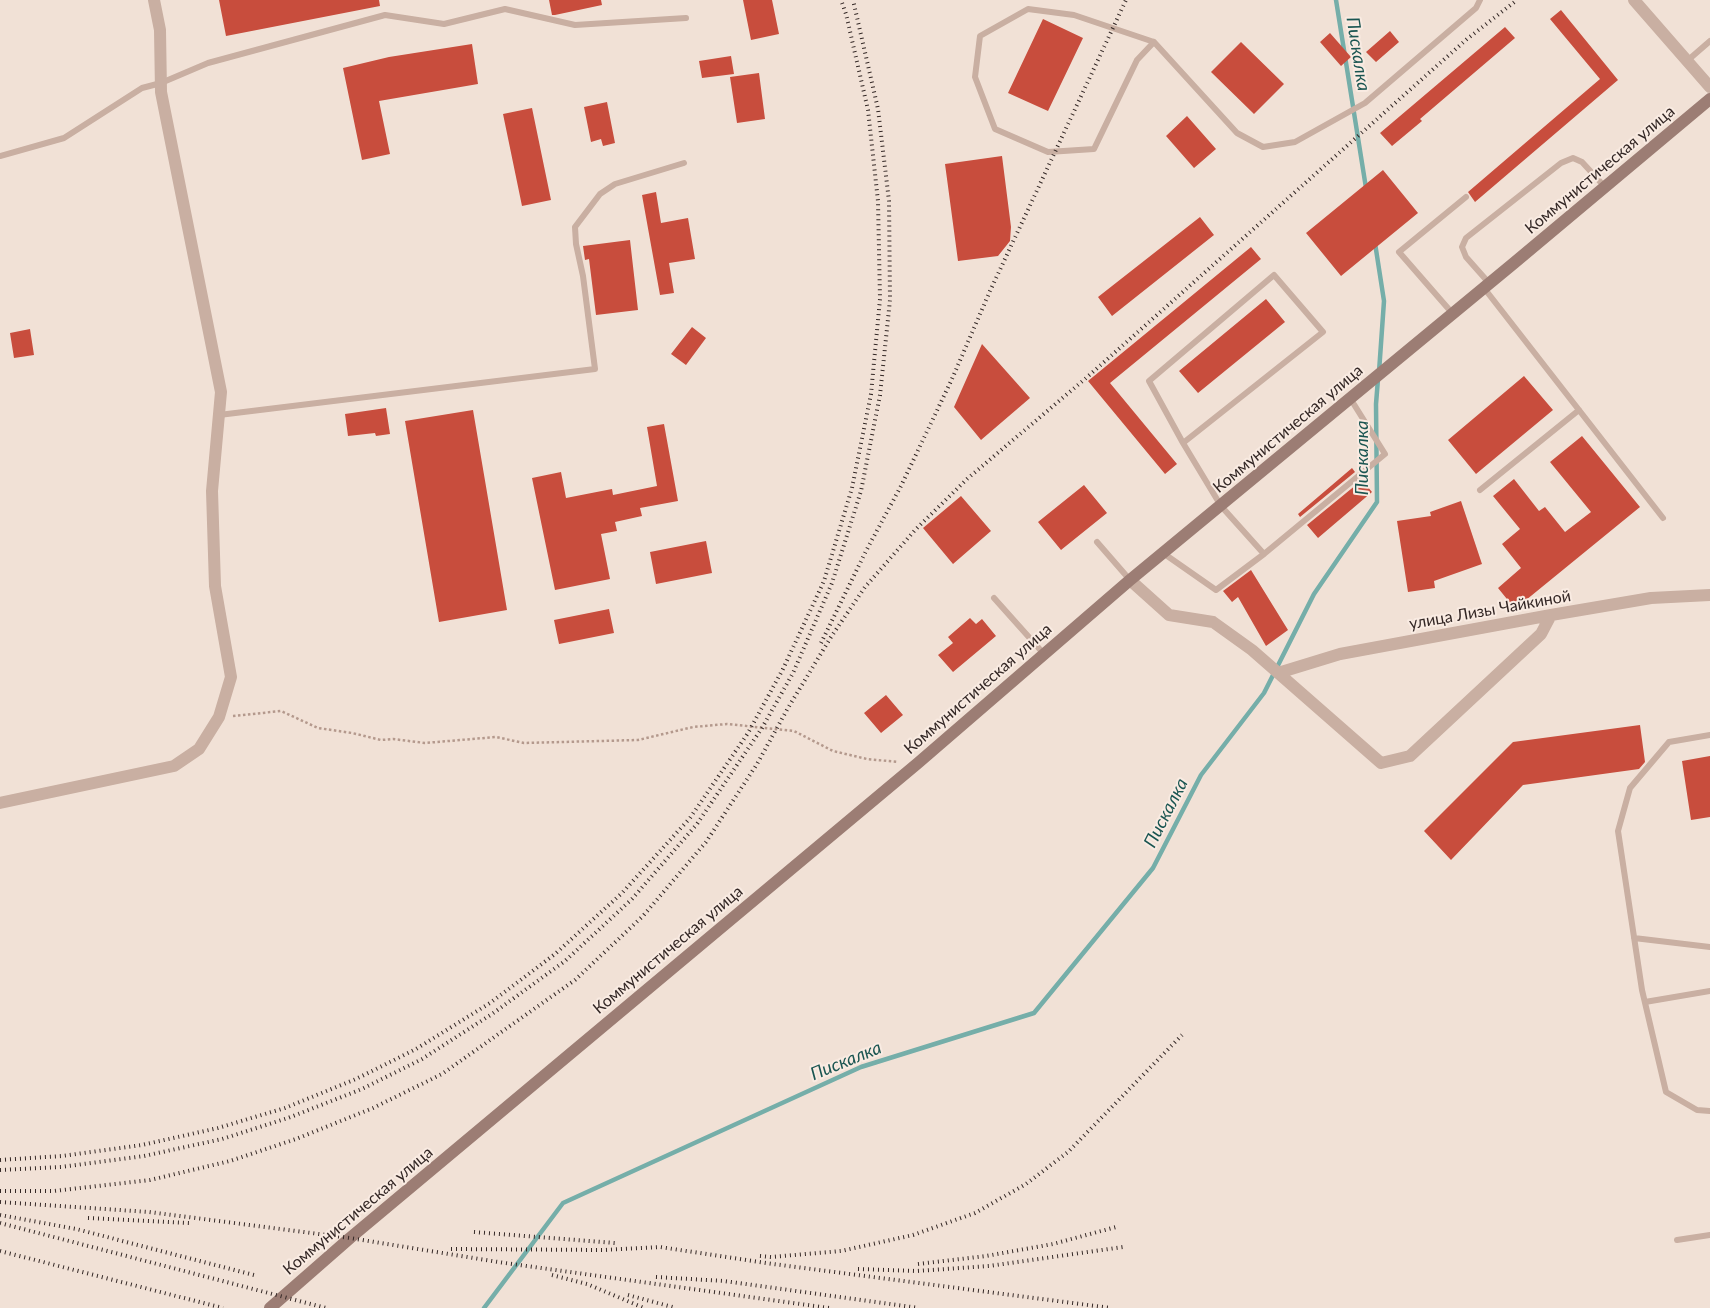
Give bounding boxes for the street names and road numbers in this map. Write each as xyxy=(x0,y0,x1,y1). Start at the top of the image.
street label: Коммунистическая улица xyxy=(1521,102,1679,238)
street label: Коммунистическая улица xyxy=(1209,361,1367,497)
street label: улица Лизы Чайкиной xyxy=(1408,586,1572,634)
street label: Коммунистическая улица xyxy=(900,620,1056,758)
street label: Коммунистическая улица xyxy=(589,882,747,1018)
street label: Коммунистическая улица xyxy=(279,1143,437,1279)

